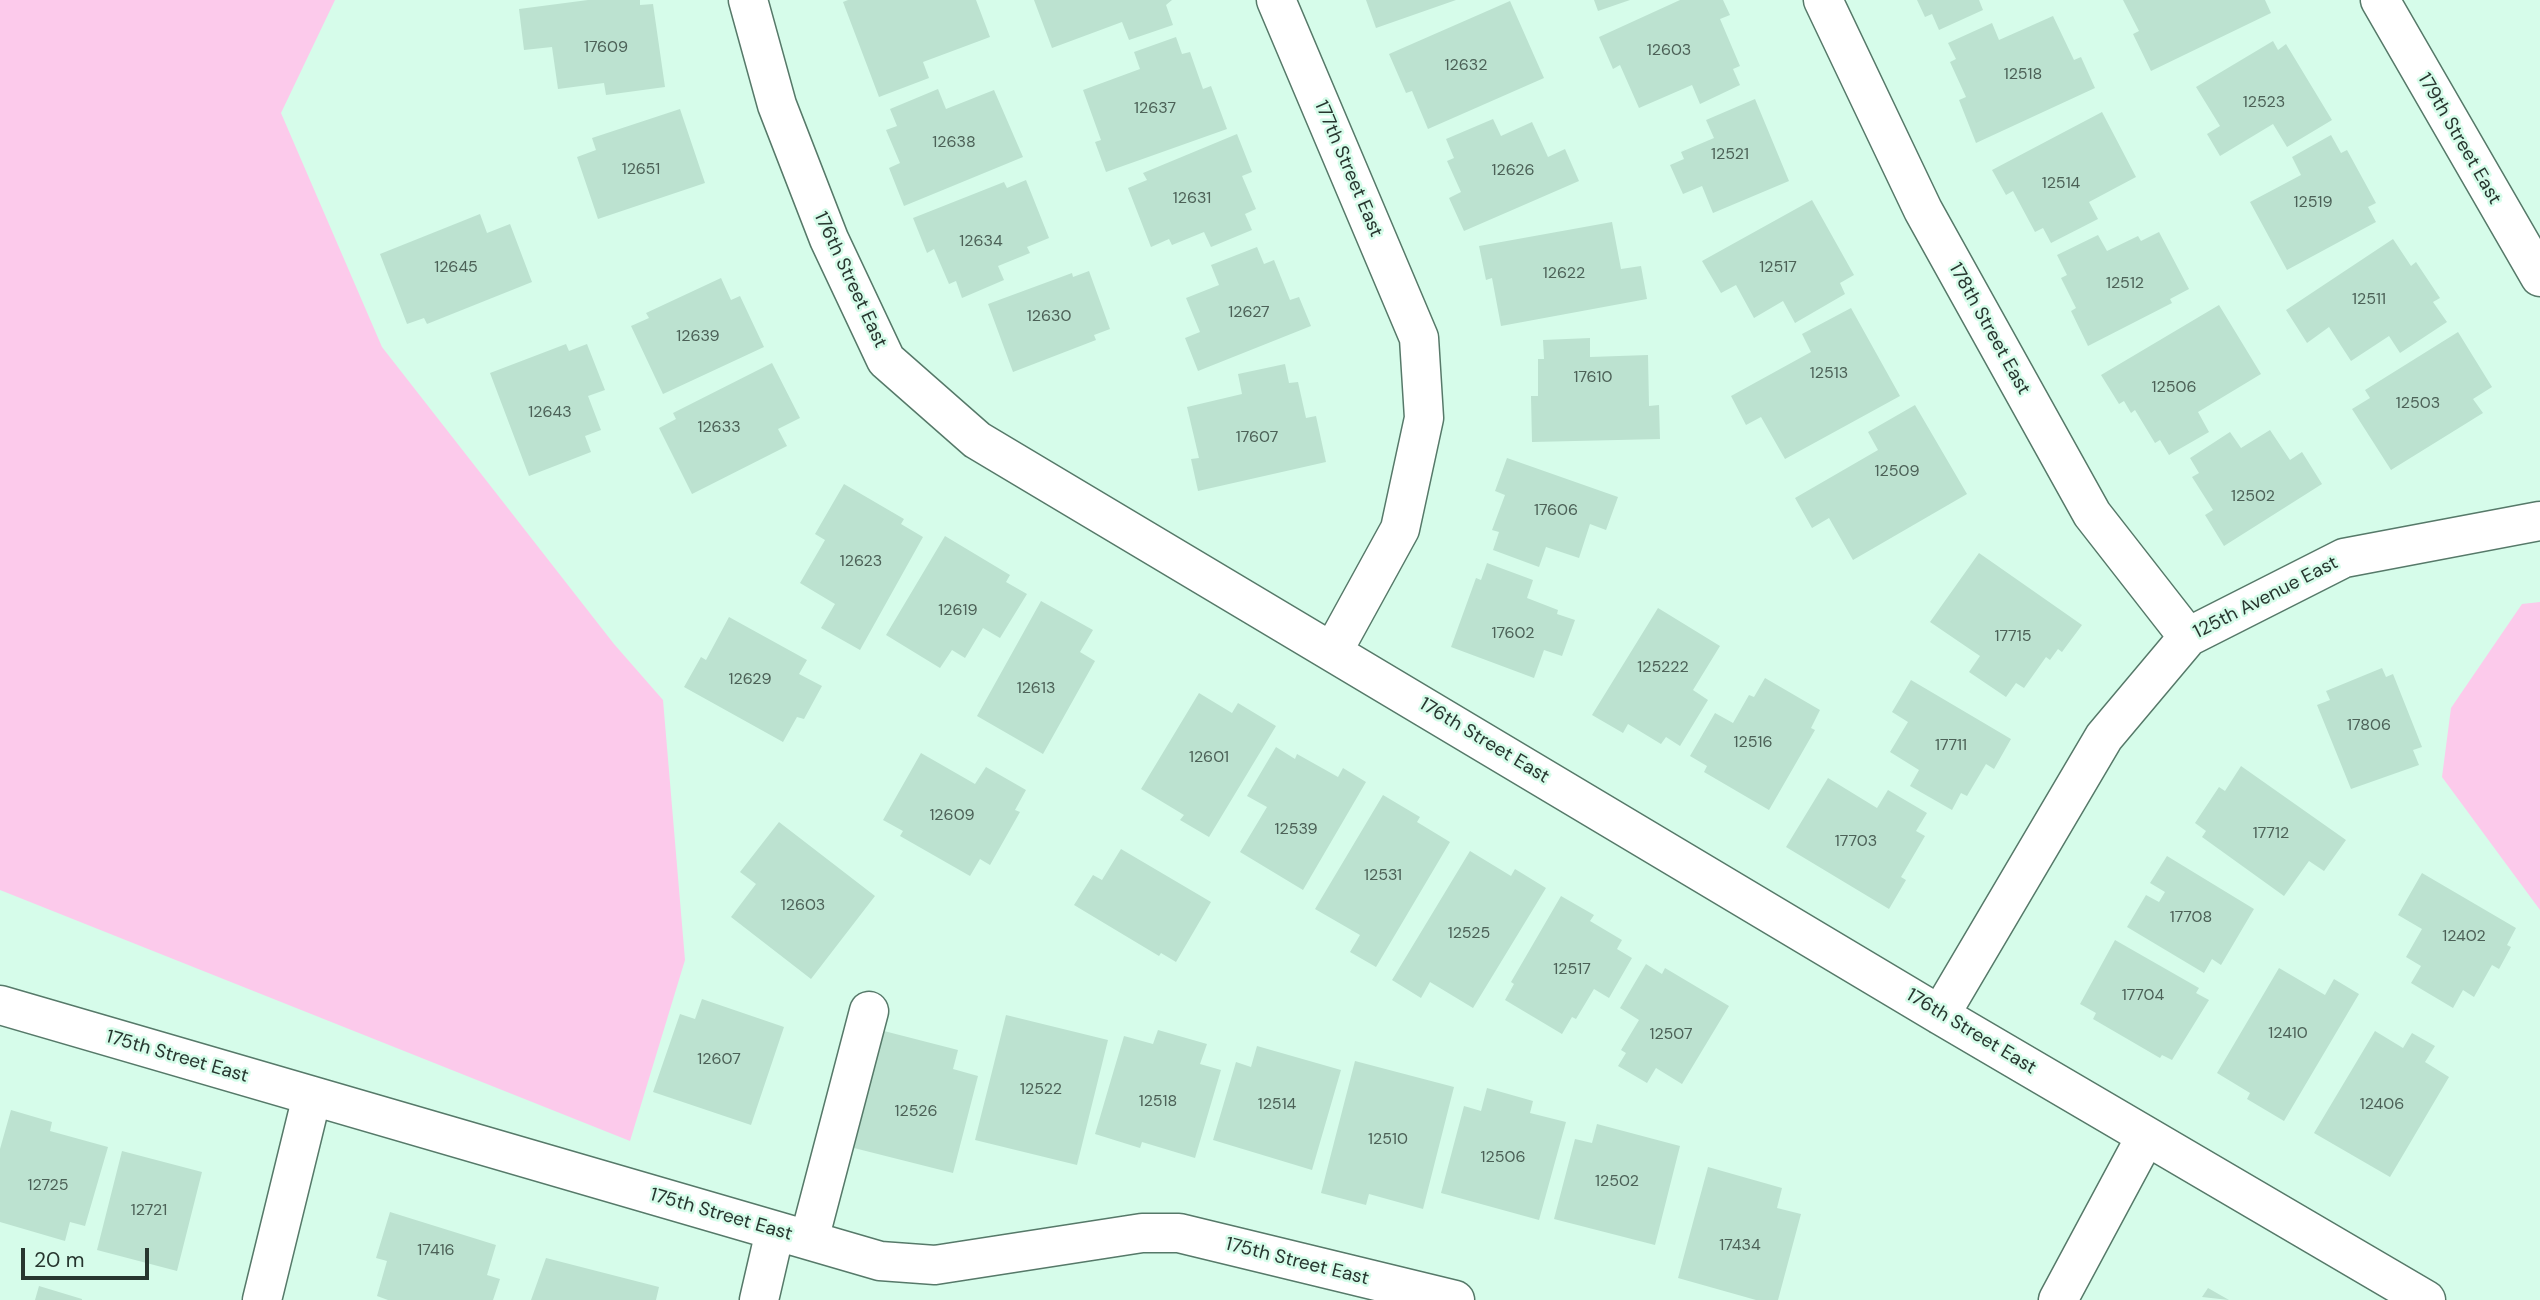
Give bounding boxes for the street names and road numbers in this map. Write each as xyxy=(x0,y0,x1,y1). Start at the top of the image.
street label: 179th Street East xyxy=(2412,69,2506,209)
street label: 177th Street East xyxy=(1309,97,1387,241)
street label: 176th Street East xyxy=(809,208,891,352)
street label: 178th Street East xyxy=(1943,259,2035,399)
street label: 125th Avenue East xyxy=(2190,552,2342,644)
street label: 176th Street East xyxy=(1415,693,1553,789)
street label: 176th Street East xyxy=(1902,984,2040,1080)
street label: 175th Street East xyxy=(103,1026,251,1088)
street label: 175th Street East xyxy=(647,1184,795,1246)
street label: 175th Street East xyxy=(1223,1233,1371,1291)

